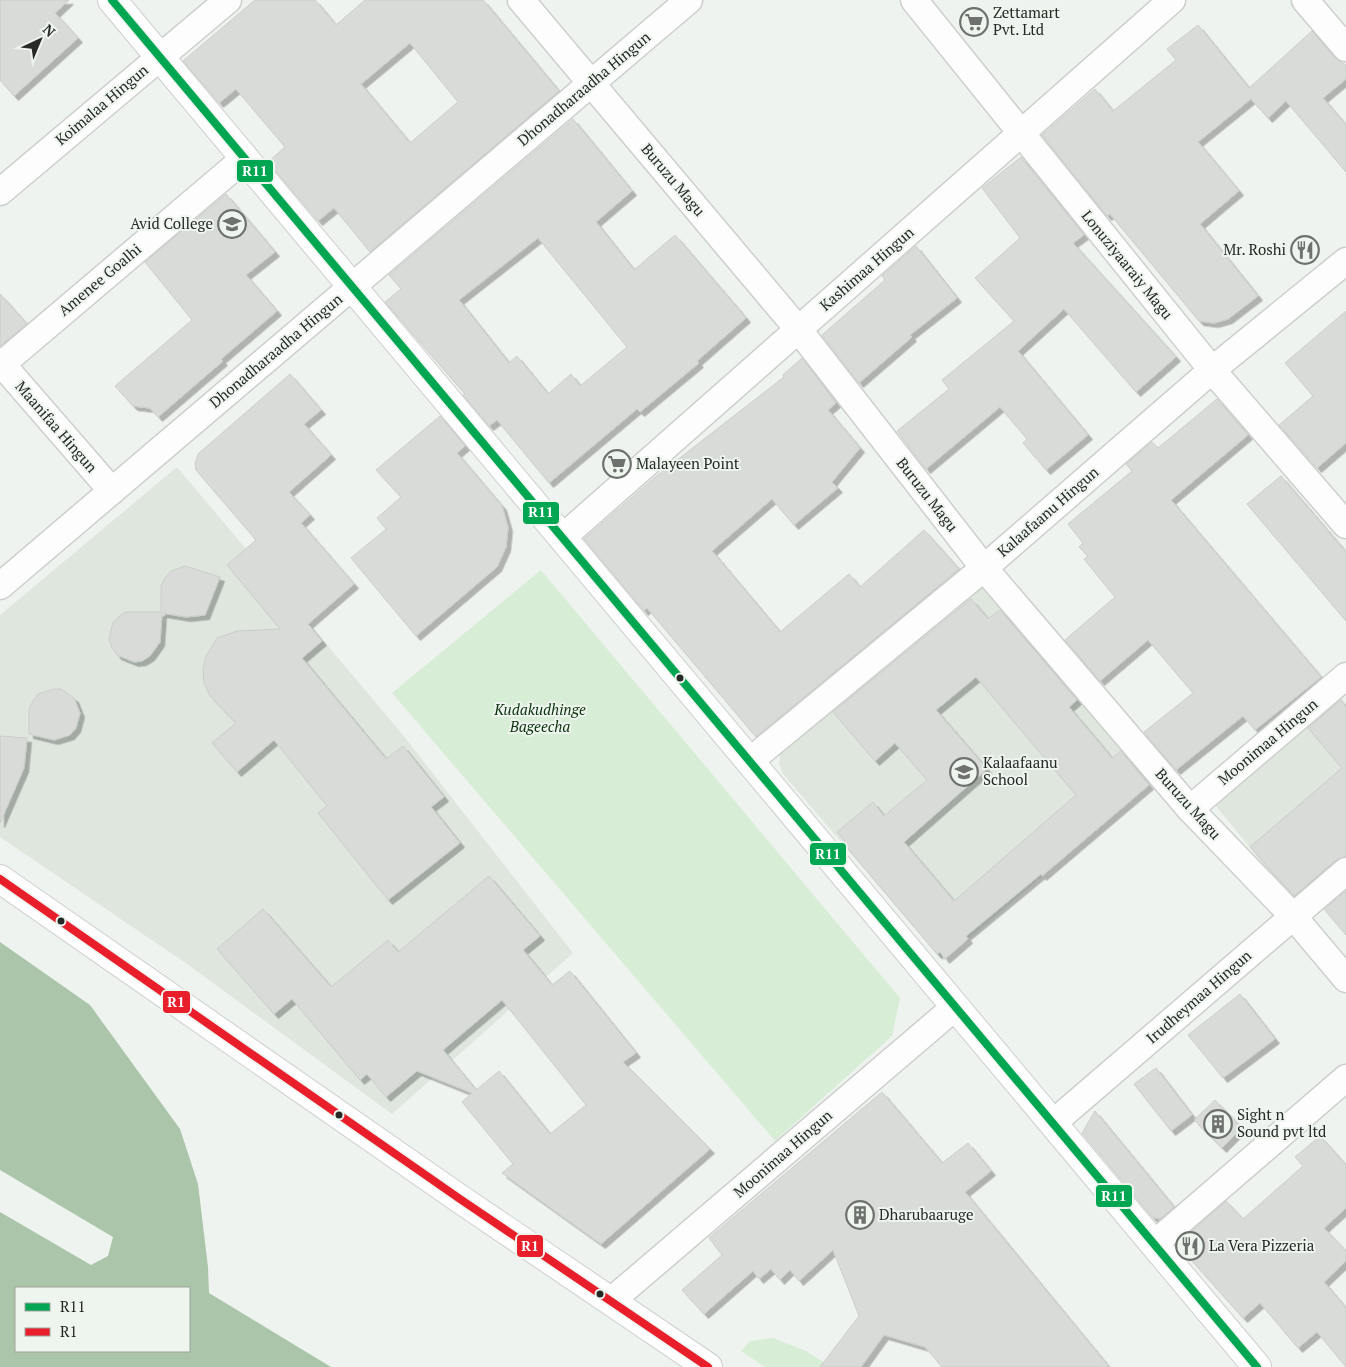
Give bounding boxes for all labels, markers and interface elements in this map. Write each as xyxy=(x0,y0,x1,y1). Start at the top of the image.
place label: Zettamart Pvt. Ltd xyxy=(993,2,1060,39)
supermarket icon: Zettamart Pvt. Ltd xyxy=(959,7,989,37)
north arrow xyxy=(15,15,65,65)
text: N xyxy=(39,20,60,41)
street label: Dhonadharaadha Hingun xyxy=(513,27,654,150)
street label: Koimalaa Hingun xyxy=(51,59,152,149)
street label: Buruzu Magu xyxy=(638,139,710,220)
line badge: R11 xyxy=(236,159,274,183)
text: R11 xyxy=(242,161,268,180)
street label: Lonuziyaaraiy Magu xyxy=(1078,206,1178,323)
school or university icon: Avid College xyxy=(217,209,247,239)
place label: Avid College xyxy=(130,213,213,233)
street label: Kashimaa Hingun xyxy=(815,222,918,315)
restaurant icon: Mr. Roshi xyxy=(1290,235,1320,265)
street label: Amenee Goalhi xyxy=(54,239,145,320)
place label: Mr. Roshi xyxy=(1223,239,1286,259)
street label: Dhonadharaadha Hingun xyxy=(205,289,346,412)
street label: Maanifaa Hingun xyxy=(11,376,102,476)
supermarket icon: Malayeen Point xyxy=(602,449,632,479)
place label: Malayeen Point xyxy=(636,453,740,473)
street label: Buruzu Magu xyxy=(893,453,963,536)
street label: Kalaafaanu Hingun xyxy=(992,462,1102,561)
line badge: R11 xyxy=(522,501,560,525)
text: R11 xyxy=(528,502,554,521)
unlabelled marker xyxy=(675,673,685,683)
street label: Moonimaa Hingun xyxy=(1213,694,1322,789)
park label: Kudakudhinge Bageecha xyxy=(493,699,586,736)
place label: Kalaafaanu School xyxy=(983,752,1058,789)
school or university icon: Kalaafaanu School xyxy=(949,757,979,787)
street label: Buruzu Magu xyxy=(1152,764,1226,843)
line badge: R11 xyxy=(809,842,847,866)
text: R11 xyxy=(815,844,841,863)
unlabelled marker xyxy=(56,916,66,926)
street label: Irudheymaa Hingun xyxy=(1142,945,1255,1047)
line badge: R1 xyxy=(162,990,191,1014)
text: R1 xyxy=(167,992,185,1011)
place label: Sight n Sound pvt ltd xyxy=(1237,1104,1326,1141)
street label: Moonimaa Hingun xyxy=(729,1105,836,1202)
building icon: Sight n Sound pvt ltd xyxy=(1203,1109,1233,1139)
unlabelled marker xyxy=(334,1110,344,1120)
line badge: R11 xyxy=(1095,1184,1133,1208)
text: R11 xyxy=(1101,1186,1127,1205)
building icon: Dharubaaruge xyxy=(845,1200,875,1230)
place label: Dharubaaruge xyxy=(879,1204,974,1224)
restaurant icon: La Vera Pizzeria xyxy=(1175,1231,1205,1261)
line badge: R1 xyxy=(516,1234,544,1258)
place label: La Vera Pizzeria xyxy=(1209,1235,1315,1255)
text: R1 xyxy=(521,1236,539,1255)
legend xyxy=(15,1287,190,1352)
unlabelled marker xyxy=(595,1289,605,1299)
text: R11 xyxy=(60,1296,86,1316)
text: R1 xyxy=(60,1321,78,1341)

